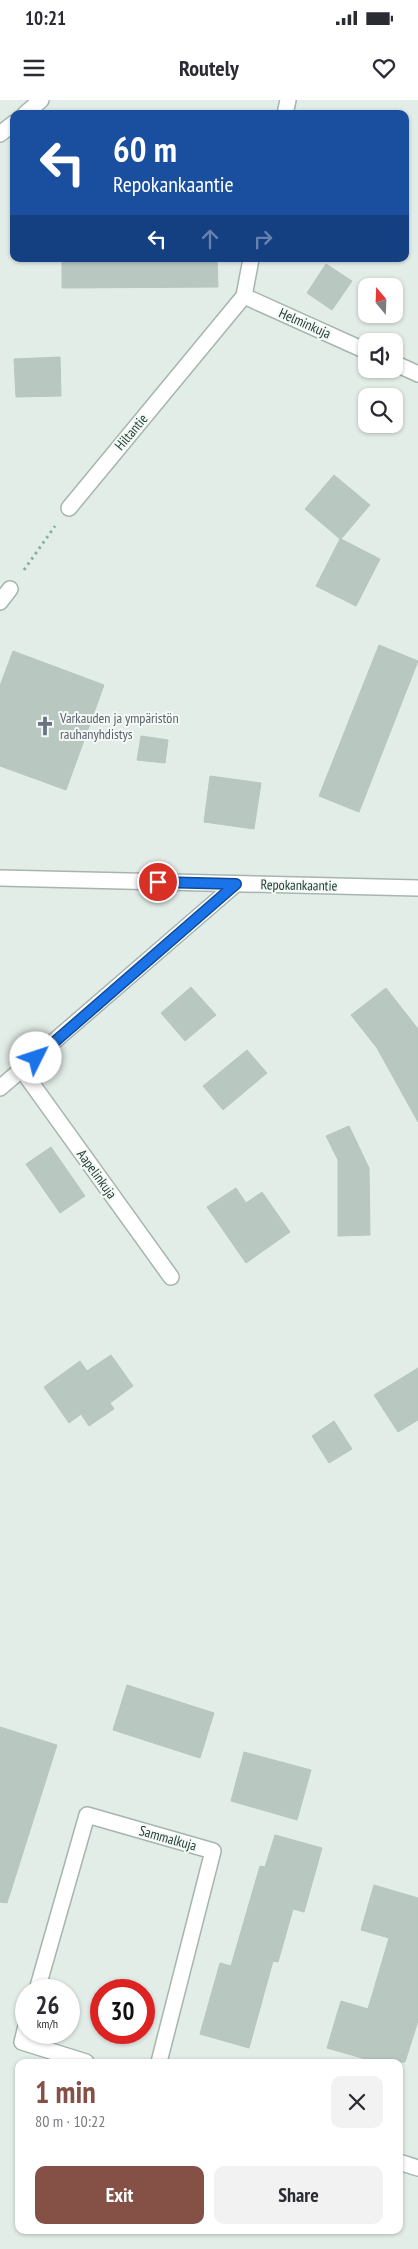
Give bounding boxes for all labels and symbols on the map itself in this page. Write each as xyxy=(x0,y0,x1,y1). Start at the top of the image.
north arrow xyxy=(358,278,402,322)
street label: Helminkuja xyxy=(276,304,334,342)
street label: Hiltantie xyxy=(111,410,152,454)
place label: Varkauden ja ympäristön rauhanyhdistys xyxy=(59,709,179,743)
church icon: Varkauden ja ympäristön rauhanyhdistys xyxy=(34,715,56,737)
pin xyxy=(137,861,179,903)
street label: Repokankaantie xyxy=(260,875,338,895)
position arrow xyxy=(9,1031,61,1083)
street label: Aapelinkuja xyxy=(73,1146,121,1202)
street label: Sammalkuja xyxy=(137,1821,199,1855)
speed limit sign: 30 xyxy=(90,1979,155,2044)

